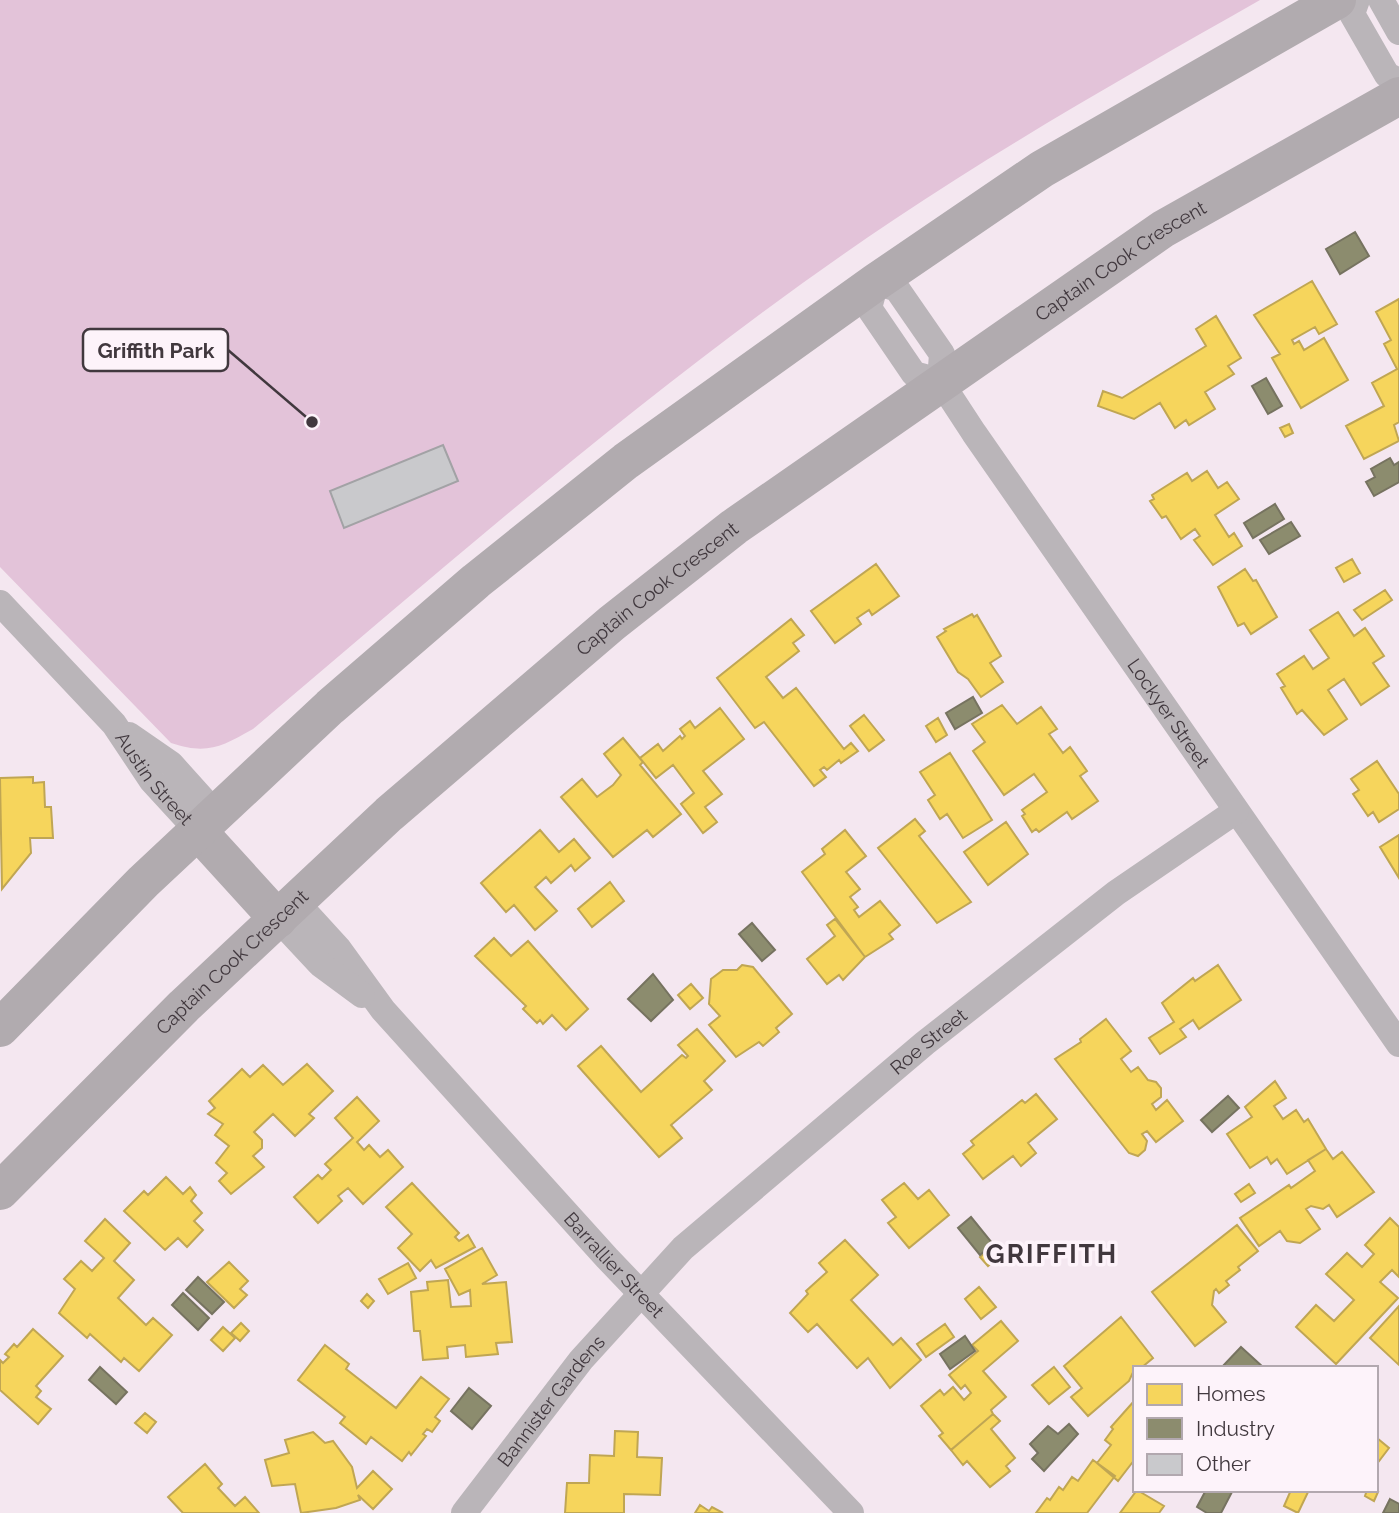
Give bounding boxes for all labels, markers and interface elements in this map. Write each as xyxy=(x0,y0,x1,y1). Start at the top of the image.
street label: Captain Cook Crescent xyxy=(1031,196,1210,326)
callout: Griffith Park xyxy=(83,329,228,371)
text: Griffith Park xyxy=(98,338,215,363)
street label: Captain Cook Crescent xyxy=(571,517,743,660)
street label: Lockyer Street xyxy=(1123,654,1214,772)
street label: Austin Street xyxy=(111,728,198,830)
street label: Captain Cook Crescent xyxy=(151,884,313,1039)
street label: Roe Street xyxy=(886,1003,971,1079)
street label: Barrallier Street xyxy=(560,1207,669,1322)
district label: GRIFFITH xyxy=(986,1239,1118,1269)
street label: Bannister Gardens xyxy=(493,1331,609,1471)
legend xyxy=(1133,1366,1378,1492)
text: Homes xyxy=(1196,1381,1266,1406)
text: Industry xyxy=(1196,1416,1275,1441)
text: Other xyxy=(1196,1451,1251,1476)

